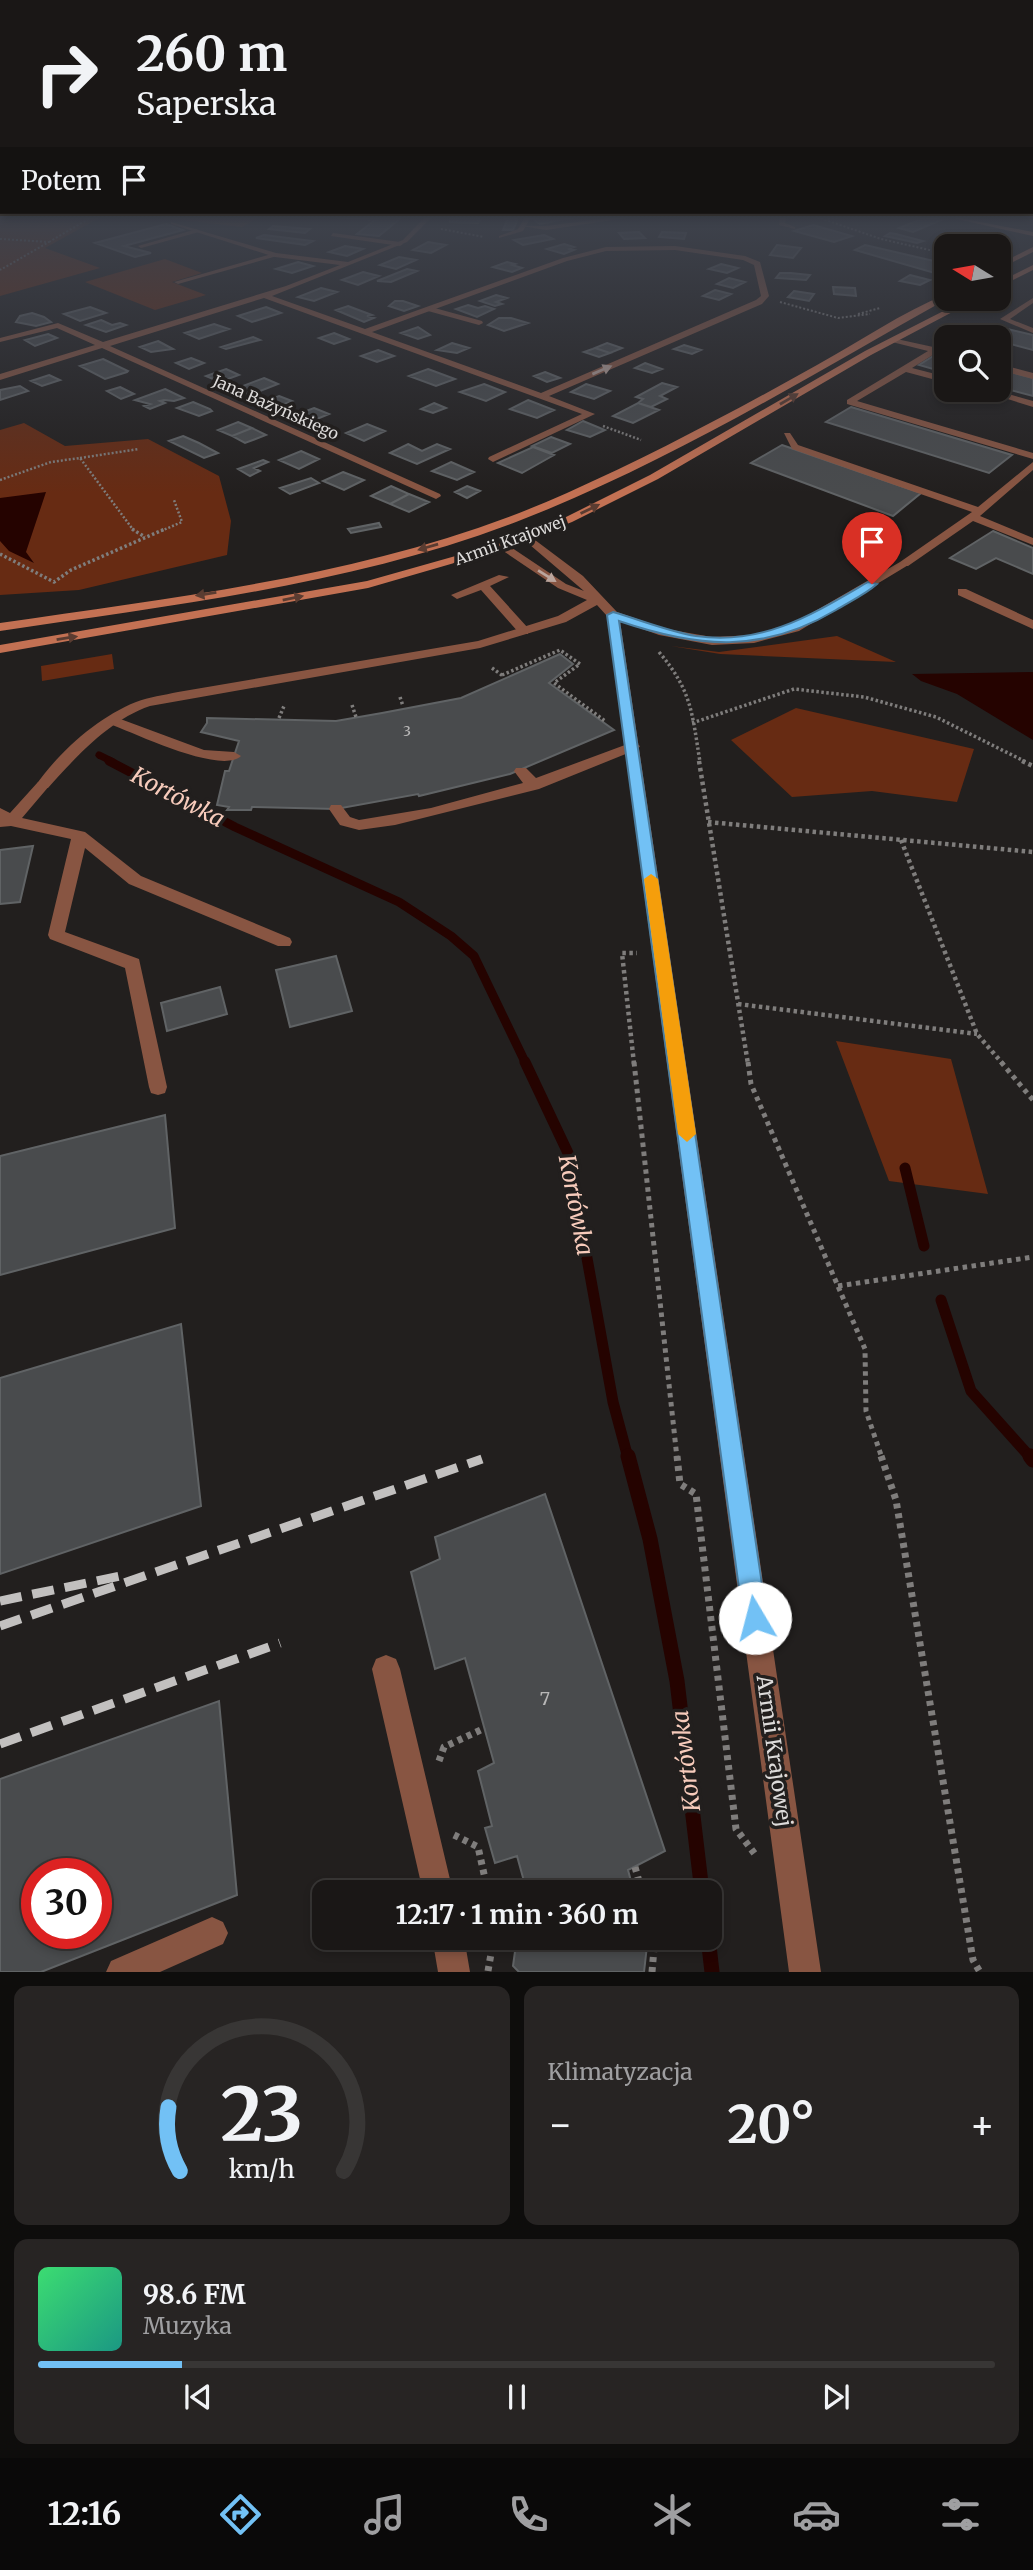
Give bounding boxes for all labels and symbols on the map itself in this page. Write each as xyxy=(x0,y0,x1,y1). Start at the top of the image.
north arrow xyxy=(934,234,1012,312)
one-way arrow xyxy=(592,364,613,375)
street label: Jana Bażyńskiego xyxy=(209,370,342,444)
one-way arrow xyxy=(779,393,798,405)
one-way arrow xyxy=(580,503,600,515)
street label: Armii Krajowej xyxy=(451,511,568,570)
pin xyxy=(842,512,902,584)
one-way arrow xyxy=(417,543,438,553)
one-way arrow xyxy=(538,570,557,583)
one-way arrow xyxy=(195,589,217,600)
one-way arrow xyxy=(282,593,304,604)
one-way arrow xyxy=(56,632,78,643)
house number: 3 xyxy=(403,722,411,740)
water label: Kortówka xyxy=(126,759,230,833)
water label: Kortówka xyxy=(552,1151,600,1258)
position arrow xyxy=(718,1581,792,1655)
street label: Armii Krajowej xyxy=(750,1672,798,1828)
house number: 7 xyxy=(540,1687,550,1710)
water label: Kortówka xyxy=(665,1709,706,1814)
speed limit sign: 30 xyxy=(21,1858,112,1949)

